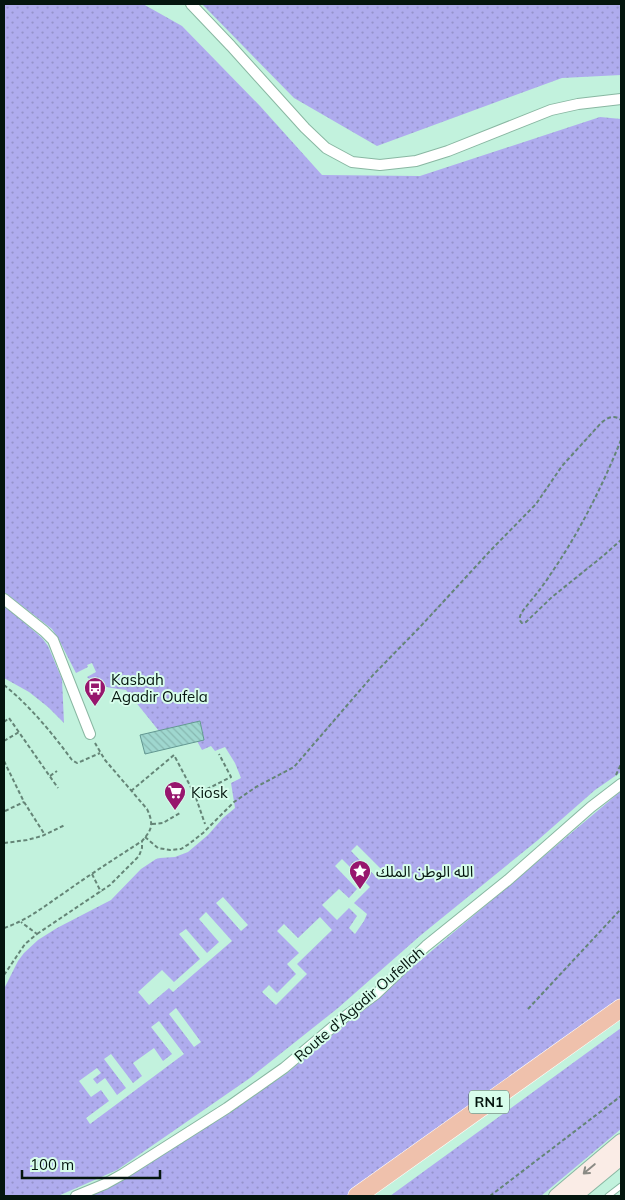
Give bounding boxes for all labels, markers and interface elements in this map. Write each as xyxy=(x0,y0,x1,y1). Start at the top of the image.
place label: Kasbah Agadir Oufela xyxy=(111,670,208,706)
bus stop icon: Kasbah Agadir Oufela xyxy=(83,676,107,707)
supermarket icon: Kiosk xyxy=(163,780,187,811)
place label: Kiosk xyxy=(191,783,228,802)
place icon: الله الوطن الملك xyxy=(348,859,372,890)
place label: الله الوطن الملك xyxy=(376,862,473,881)
street label: Route d'Agadir Oufellah xyxy=(290,942,428,1066)
road number: RN1 xyxy=(469,1090,509,1114)
scale bar xyxy=(22,1148,160,1180)
text: 100 m xyxy=(30,1155,74,1174)
one-way arrow xyxy=(582,1163,595,1174)

